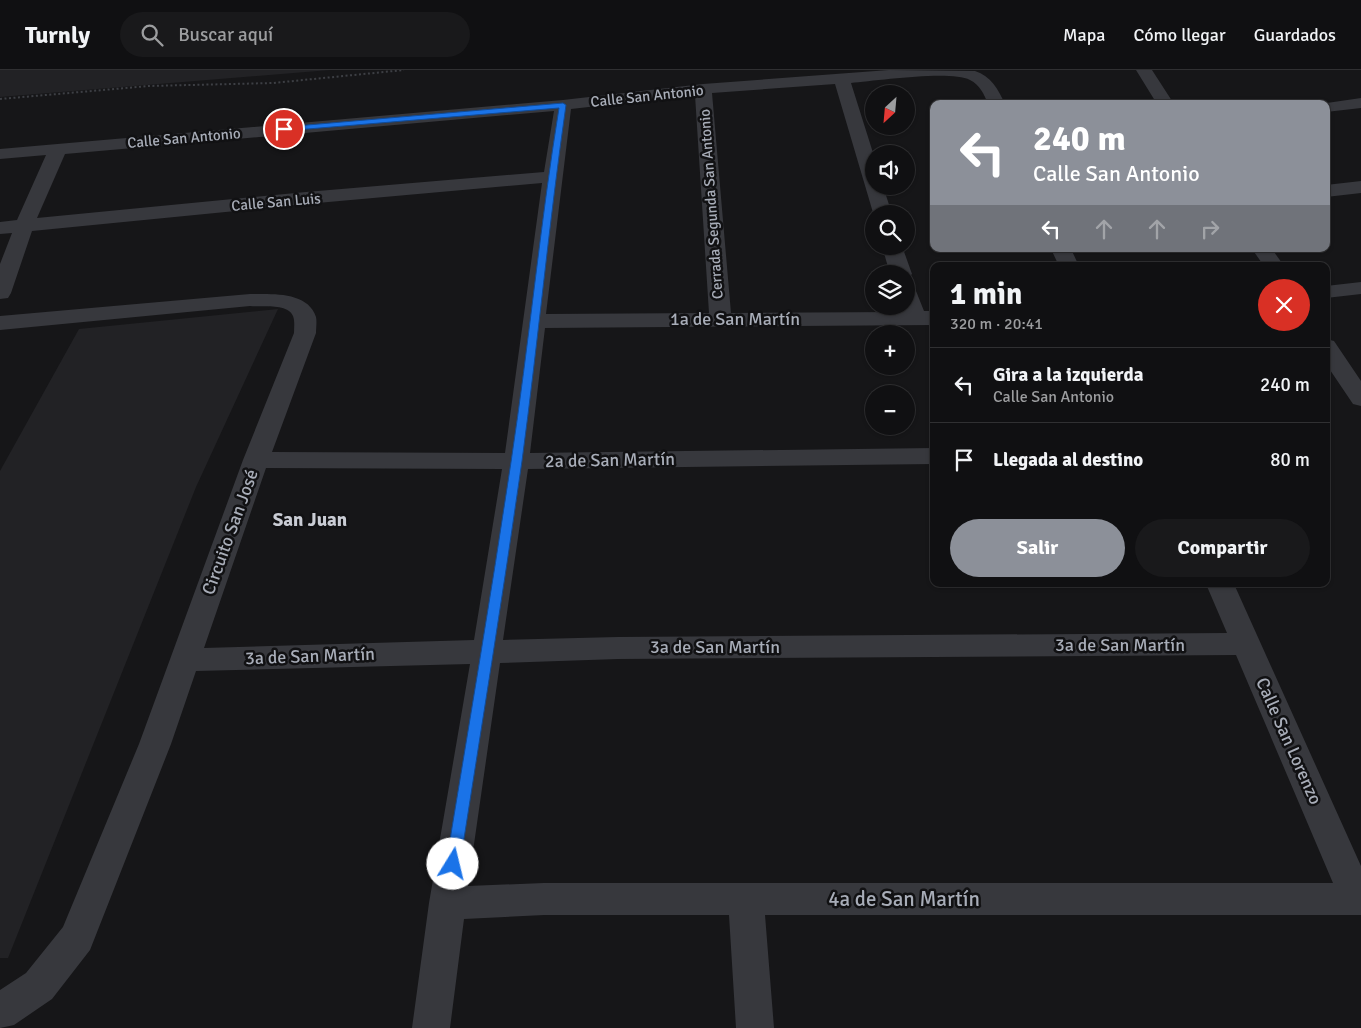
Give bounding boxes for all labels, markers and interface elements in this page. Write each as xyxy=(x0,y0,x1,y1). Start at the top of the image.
search box xyxy=(120,12,470,57)
text: Turnly xyxy=(25,20,90,50)
icon: search xyxy=(138,21,166,49)
text: Buscar aquí xyxy=(178,23,273,47)
text: Mapa xyxy=(1063,24,1105,46)
text: Cómo llegar xyxy=(1133,24,1226,46)
text: Guardados xyxy=(1254,24,1336,46)
street label: Calle San Antonio xyxy=(590,81,705,111)
north arrow xyxy=(865,85,915,135)
map controls xyxy=(865,85,915,435)
pin xyxy=(263,108,305,150)
street label: Cerrada Segunda San Antonio xyxy=(695,108,727,300)
icon: arrive xyxy=(270,115,298,143)
text: 240 m xyxy=(1033,117,1126,160)
icon: left xyxy=(950,120,1015,185)
street label: Calle San Antonio xyxy=(127,124,242,152)
button: sound xyxy=(865,145,915,195)
text: Calle San Antonio xyxy=(1033,160,1200,187)
street label: Calle San Luis xyxy=(231,189,322,215)
button: search xyxy=(865,205,915,255)
icon: left xyxy=(1037,215,1065,243)
icon: ahead xyxy=(1090,215,1118,243)
icon: ahead xyxy=(1143,215,1171,243)
icon: right xyxy=(1196,215,1224,243)
button: layers xyxy=(865,265,915,315)
text: 1 min xyxy=(950,276,1022,313)
button: close xyxy=(1258,279,1310,331)
street label: 1a de San Martín xyxy=(670,308,800,330)
text: 320 m · 20:41 xyxy=(950,314,1043,334)
button: + xyxy=(865,325,915,375)
text: Gira a la izquierda xyxy=(993,363,1143,387)
icon: left xyxy=(950,371,978,399)
text: 240 m xyxy=(1260,373,1310,397)
button: − xyxy=(865,385,915,435)
text: Calle San Antonio xyxy=(993,387,1114,407)
icon: arrive xyxy=(950,446,978,474)
street label: 2a de San Martín xyxy=(545,448,675,472)
text: Llegada al destino xyxy=(993,448,1143,472)
text: 80 m xyxy=(1270,448,1310,472)
street label: Circuito San José xyxy=(197,466,263,598)
district label: San Juan xyxy=(273,508,347,532)
button: Salir xyxy=(950,519,1125,577)
button: Compartir xyxy=(1135,519,1310,577)
street label: 3a de San Martín xyxy=(1055,634,1185,656)
street label: 3a de San Martín xyxy=(650,636,780,658)
street label: 3a de San Martín xyxy=(245,643,375,669)
street label: Calle San Lorenzo xyxy=(1251,674,1327,808)
position arrow xyxy=(426,837,478,889)
street label: 4a de San Martín xyxy=(828,886,980,912)

